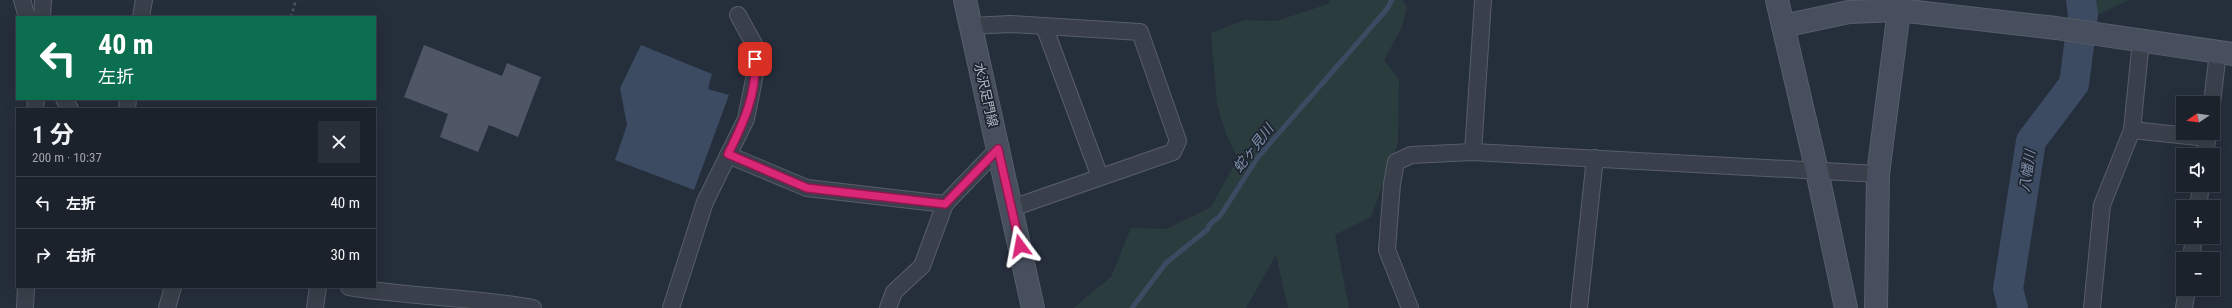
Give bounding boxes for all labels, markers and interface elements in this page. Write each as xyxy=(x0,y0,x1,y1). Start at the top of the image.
text: 40 m xyxy=(98,28,154,61)
icon: left xyxy=(32,32,84,84)
pin xyxy=(738,42,772,76)
icon: arrive xyxy=(744,48,766,70)
street label: 水沢足門線 xyxy=(971,62,1001,128)
text: 左折 xyxy=(98,66,134,87)
north arrow xyxy=(2176,96,2220,140)
map controls xyxy=(2176,96,2220,296)
water label: 蛇ヶ見川 xyxy=(1229,119,1278,175)
text: 1 分 xyxy=(32,121,74,149)
button: close xyxy=(318,121,360,163)
water label: 八幡川 xyxy=(2016,147,2038,193)
button: sound xyxy=(2176,148,2220,192)
text: 200 m · 10:37 xyxy=(32,150,102,165)
icon: left xyxy=(32,192,54,214)
text: 40 m xyxy=(330,194,360,212)
text: 左折 xyxy=(66,195,96,213)
button: + xyxy=(2176,200,2220,244)
position arrow xyxy=(999,225,1041,267)
icon: right xyxy=(32,244,54,266)
text: 30 m xyxy=(330,246,360,264)
text: 右折 xyxy=(66,247,96,265)
button: − xyxy=(2176,252,2220,296)

